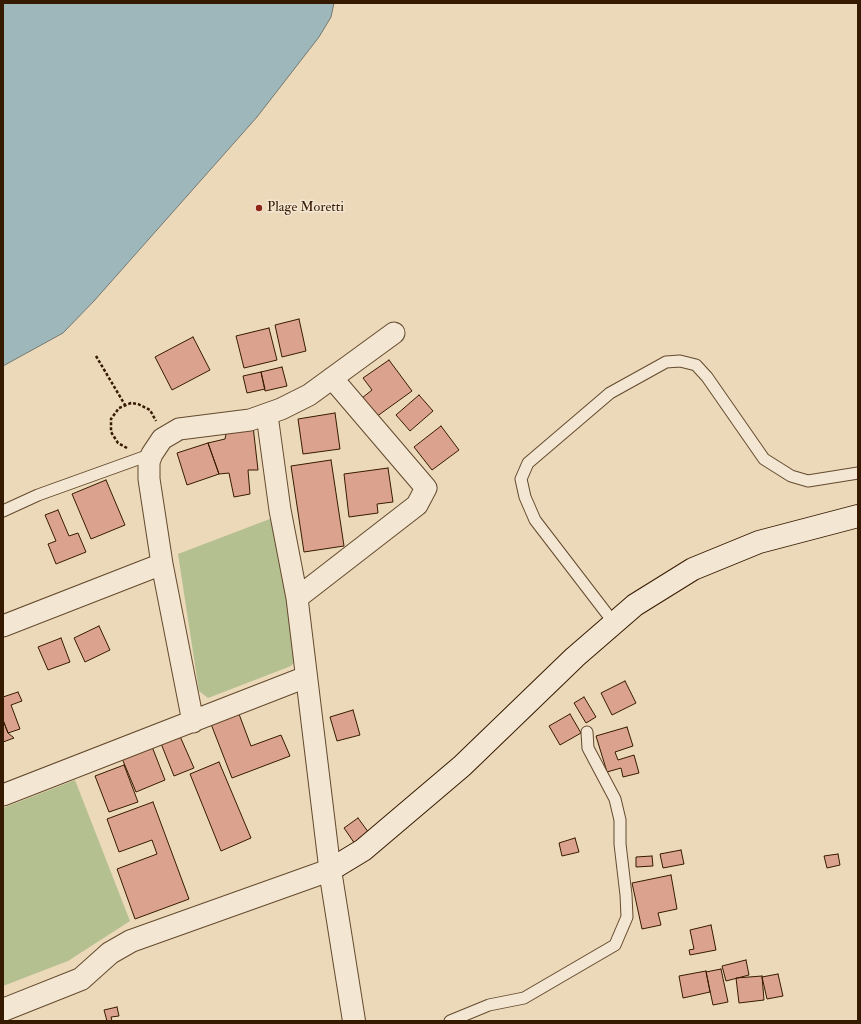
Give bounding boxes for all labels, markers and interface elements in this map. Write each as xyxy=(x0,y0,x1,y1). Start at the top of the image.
place label: Plage Moretti xyxy=(267,200,344,216)
marker: Plage Moretti xyxy=(254,203,264,213)

